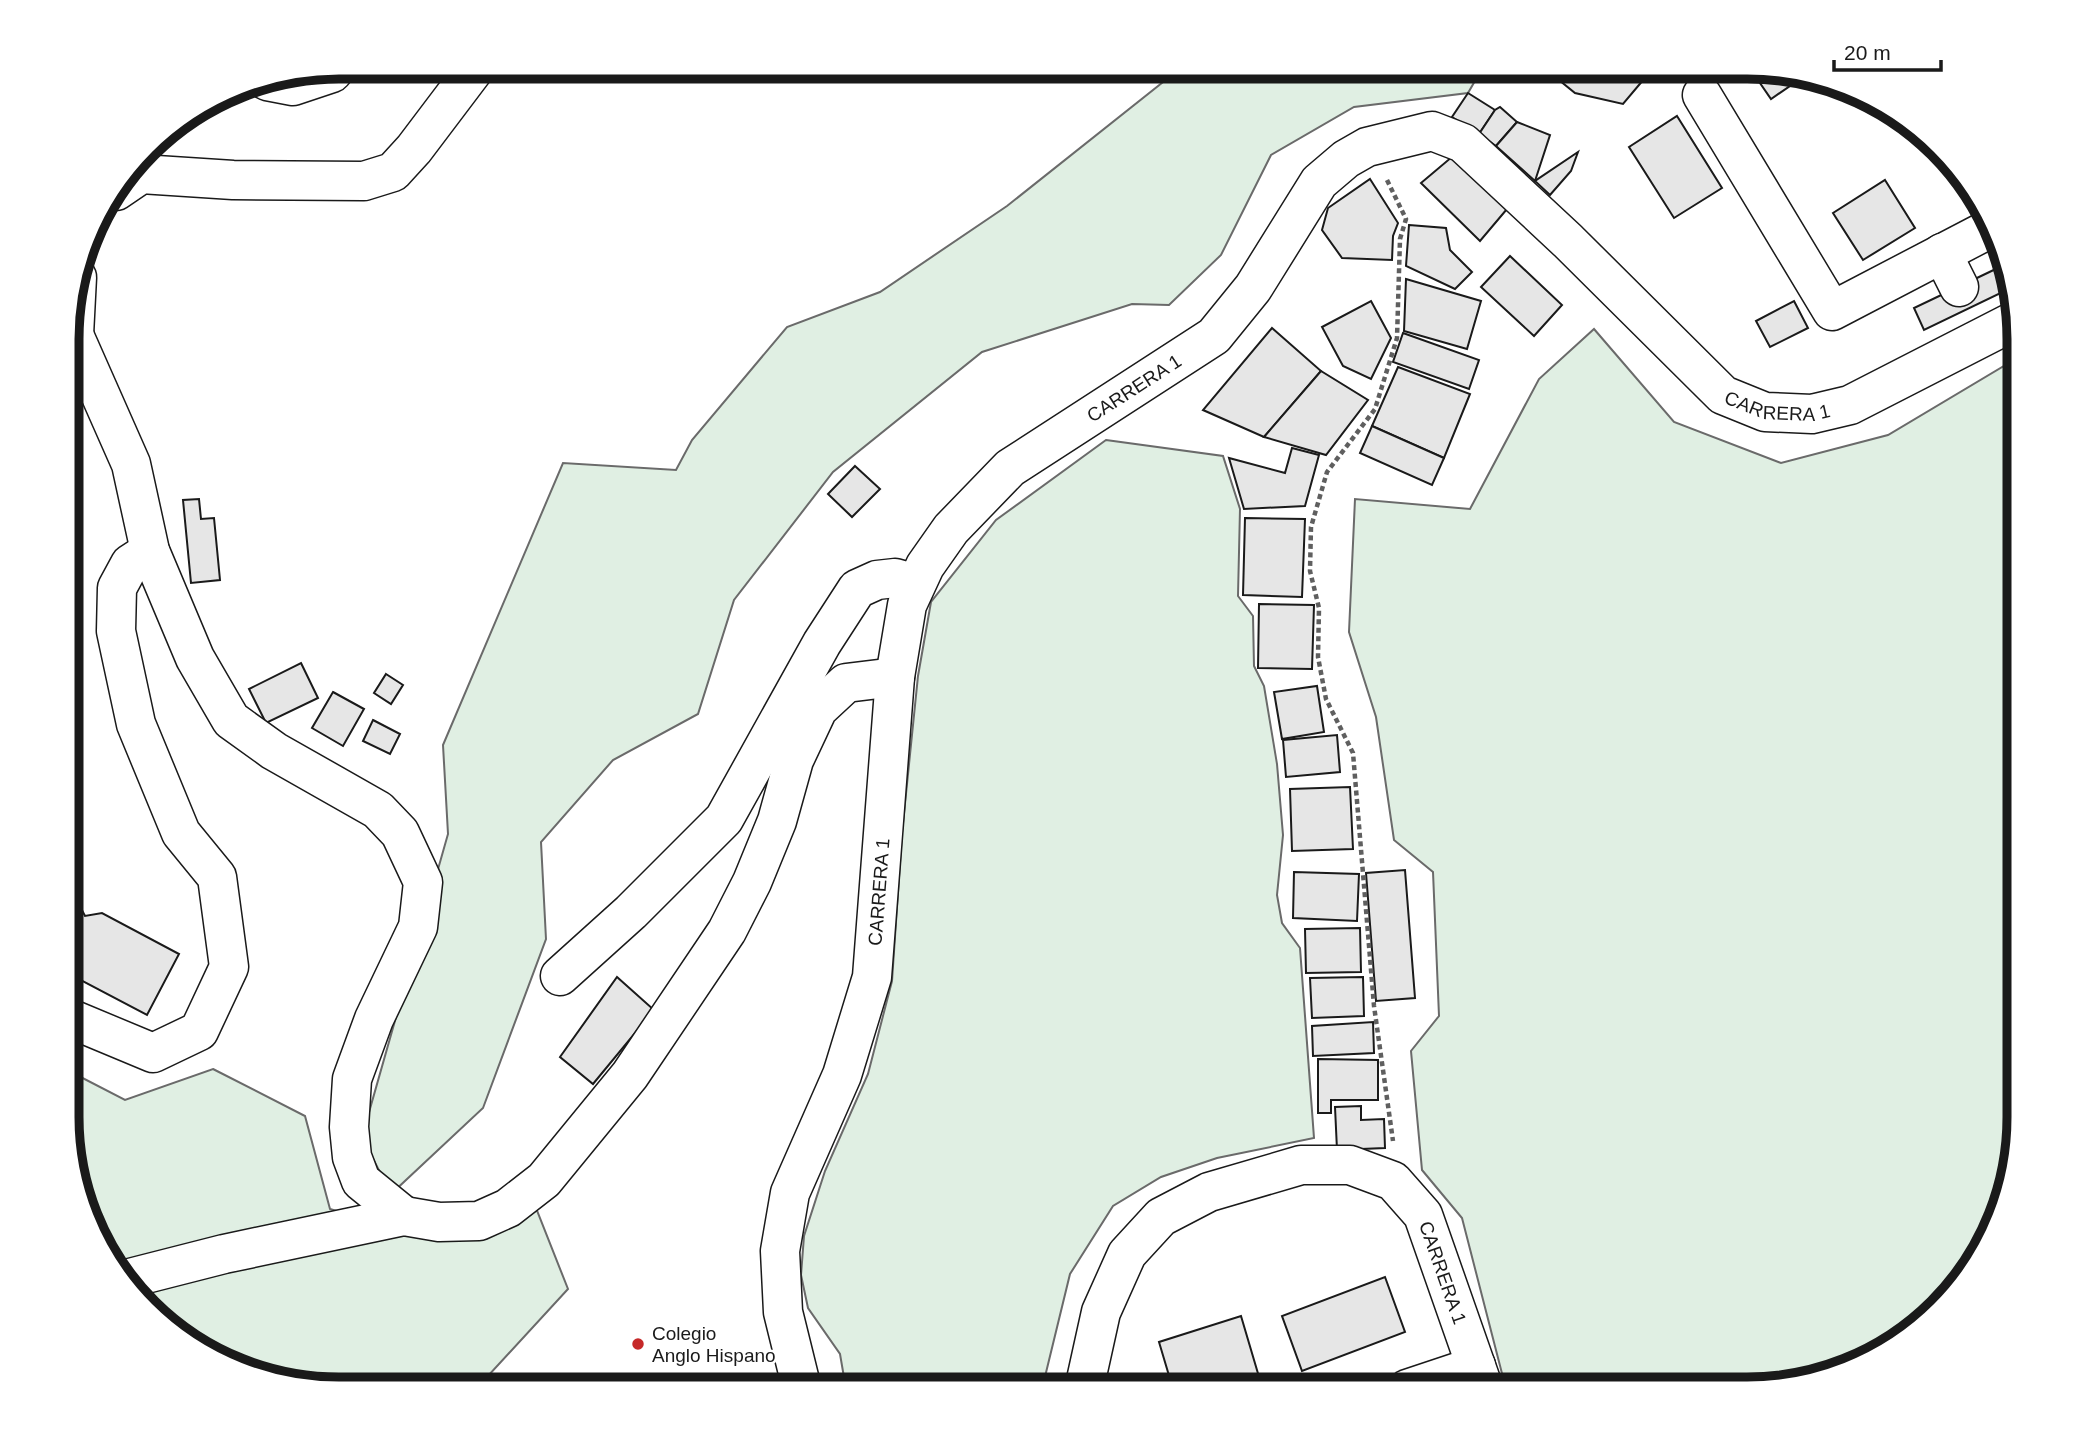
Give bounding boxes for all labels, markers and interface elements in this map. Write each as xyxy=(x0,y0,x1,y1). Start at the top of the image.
scale bar xyxy=(1834,28,1941,72)
text: 20 m xyxy=(1844,41,1891,64)
street label: CARRERA 1 xyxy=(1083,350,1185,426)
street label: CARRERA 1 xyxy=(1722,386,1832,425)
street label: CARRERA 1 xyxy=(864,837,893,946)
street label: CARRERA 1 xyxy=(1415,1218,1471,1327)
place label: Colegio Anglo Hispano xyxy=(652,1323,776,1366)
marker: Colegio Anglo Hispano xyxy=(630,1336,646,1352)

